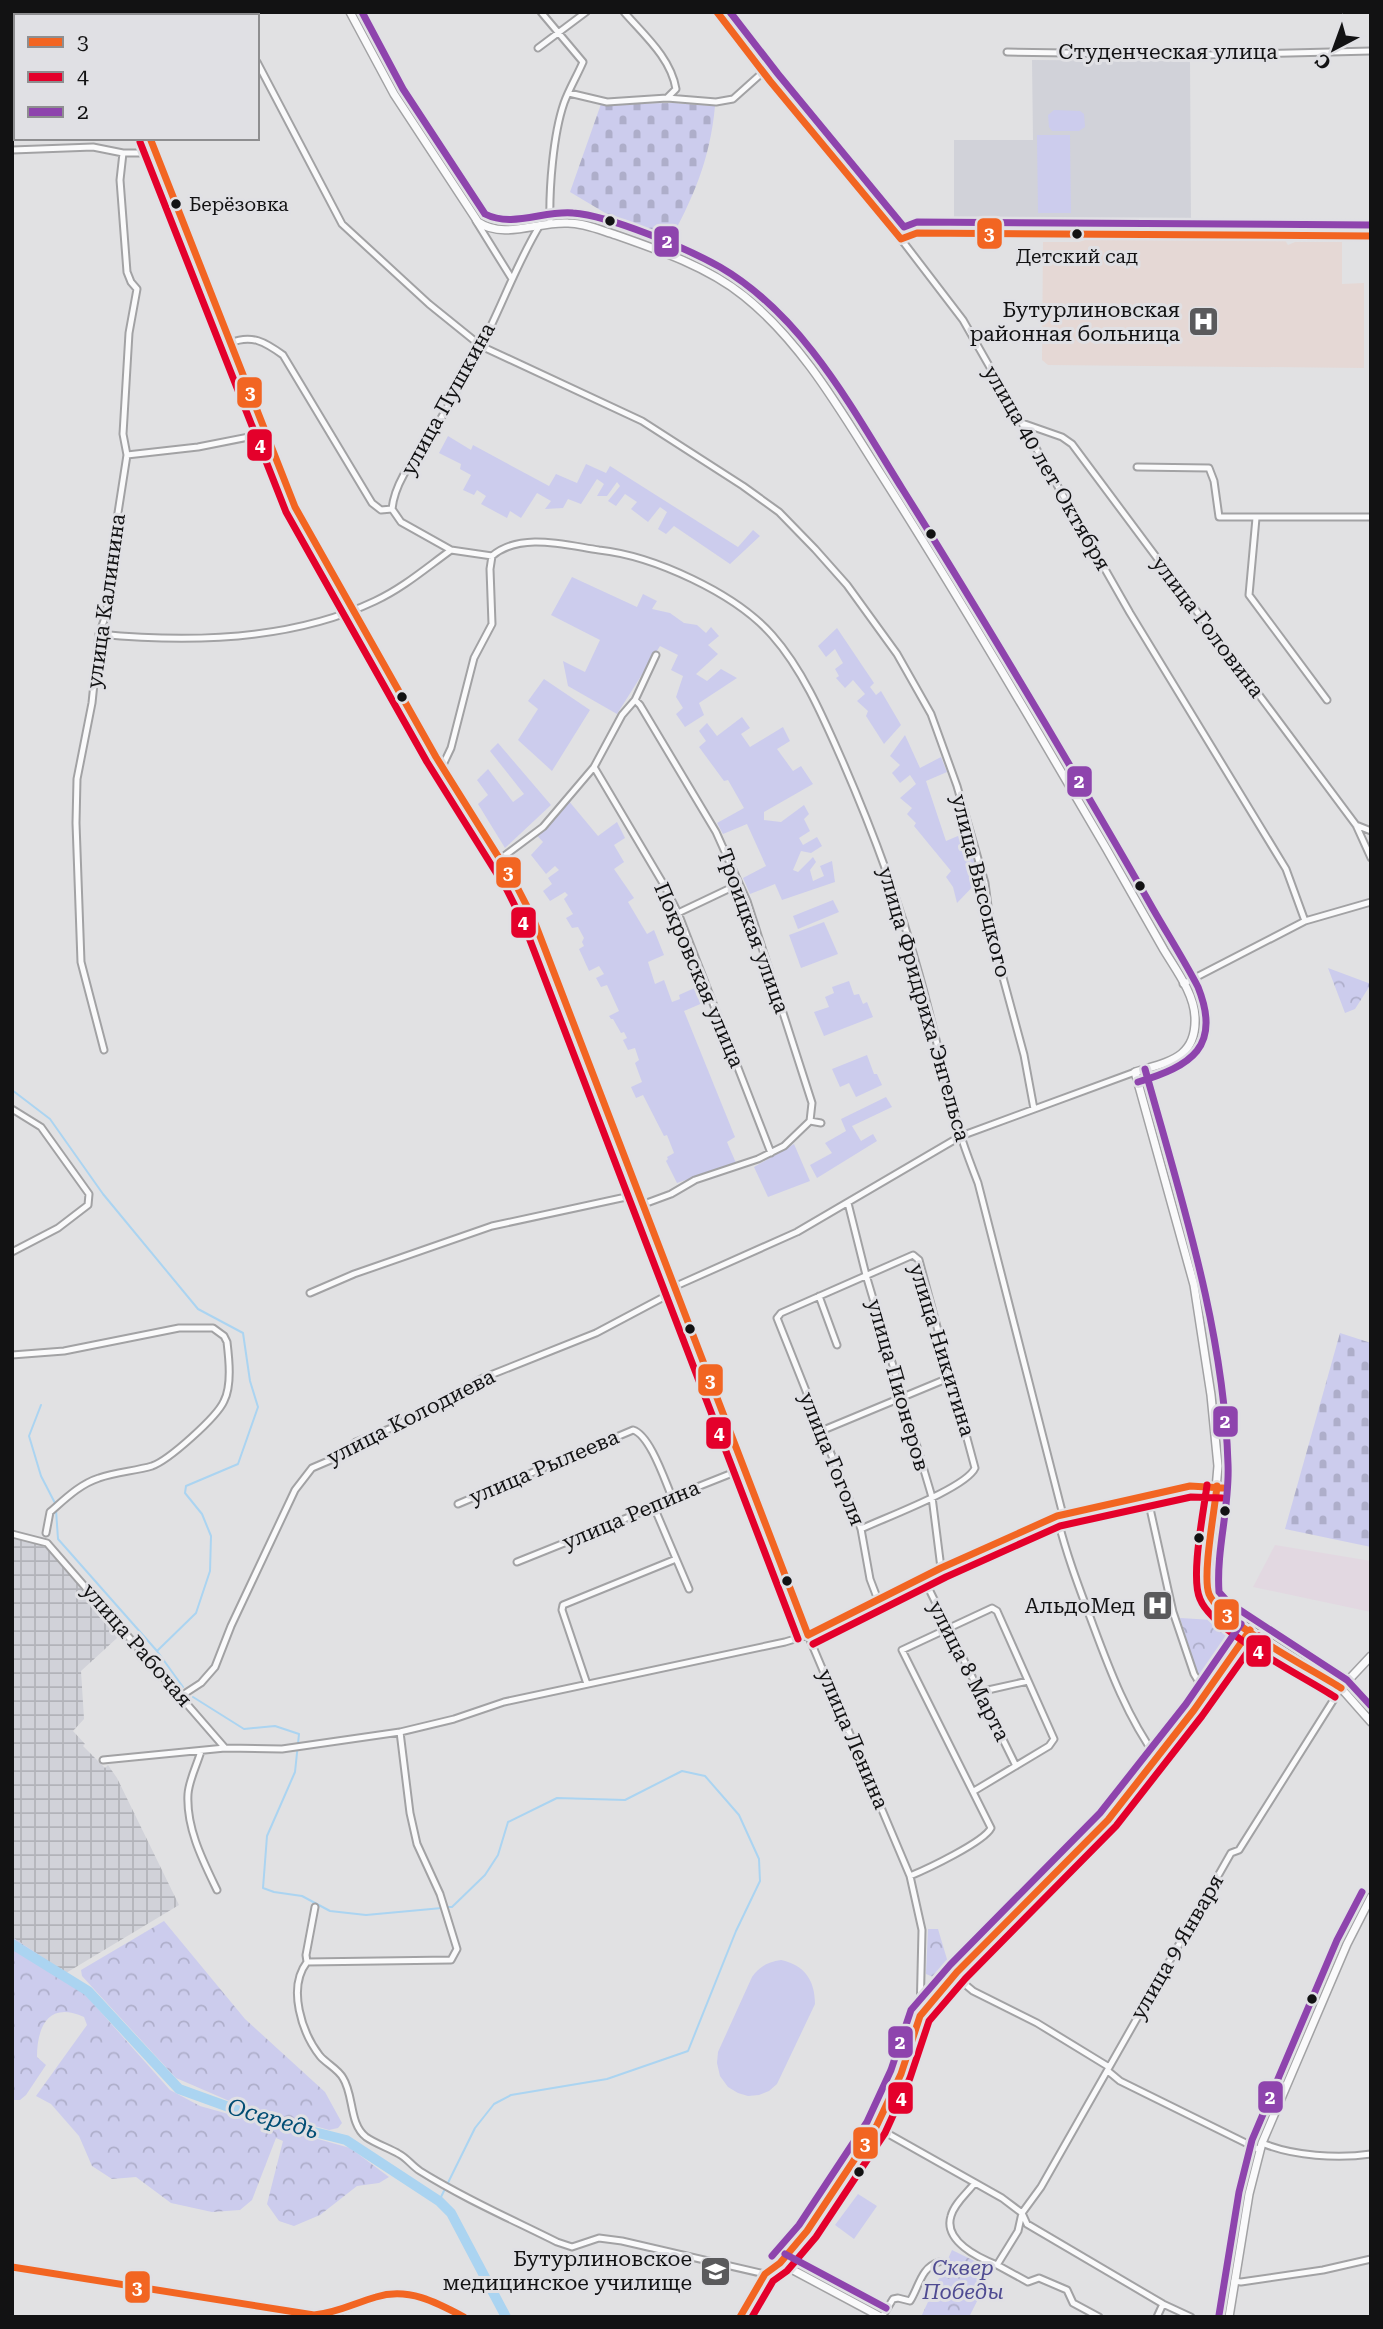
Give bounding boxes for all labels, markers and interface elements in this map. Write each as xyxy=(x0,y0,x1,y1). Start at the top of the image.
legend xyxy=(14,14,259,140)
north arrow xyxy=(1299,14,1369,84)
text: 3 xyxy=(77,30,89,54)
street label: Студенческая улица xyxy=(1058,40,1278,64)
text: С xyxy=(1311,48,1336,74)
text: 4 xyxy=(77,65,89,89)
text: 2 xyxy=(77,100,89,124)
place label: Берёзовка xyxy=(189,193,289,216)
marker: Берёзовка xyxy=(169,197,183,211)
unlabelled marker xyxy=(603,214,617,228)
line badge: 3 xyxy=(976,217,1003,250)
text: 3 xyxy=(984,222,995,245)
line badge: 2 xyxy=(653,225,680,258)
marker: Детский сад xyxy=(1070,227,1084,241)
text: 2 xyxy=(662,230,672,253)
place label: Детский сад xyxy=(1016,245,1138,268)
place label: Бутурлиновская районная больница xyxy=(970,298,1181,346)
hospital icon: Бутурлиновская районная больница xyxy=(1186,305,1220,339)
street label: улица Пушкина xyxy=(396,318,500,479)
street label: улица 40 лет Октября xyxy=(979,361,1115,575)
line badge: 3 xyxy=(236,376,263,409)
text: 3 xyxy=(245,381,256,404)
line badge: 4 xyxy=(246,428,273,462)
text: 4 xyxy=(255,434,266,457)
street label: улица Калинина xyxy=(82,511,130,690)
unlabelled marker xyxy=(924,527,938,541)
street label: улица Головина xyxy=(1147,552,1269,703)
unlabelled marker xyxy=(395,690,409,704)
line badge: 2 xyxy=(1066,765,1093,798)
text: 2 xyxy=(1074,770,1084,793)
street label: улица Высоцкого xyxy=(947,792,1015,980)
street label: Троицкая улица xyxy=(712,845,794,1017)
line badge: 3 xyxy=(495,856,522,889)
text: 3 xyxy=(503,861,514,884)
street label: улица Фридриха Энгельса xyxy=(873,864,975,1145)
street label: Покровская улица xyxy=(649,879,749,1072)
unlabelled marker xyxy=(1133,879,1147,893)
line badge: 4 xyxy=(510,906,537,939)
text: 4 xyxy=(518,911,529,934)
street label: улица Никитина xyxy=(904,1261,980,1440)
street label: улица Пионеров xyxy=(862,1296,934,1474)
unlabelled marker xyxy=(683,1322,697,1336)
line badge: 3 xyxy=(697,1363,724,1397)
street label: улица Колодиева xyxy=(323,1364,500,1470)
text: 3 xyxy=(705,1369,716,1392)
street label: улица Гоголя xyxy=(794,1389,870,1529)
line badge: 2 xyxy=(1212,1405,1239,1438)
text: 2 xyxy=(1220,1410,1230,1433)
line badge: 4 xyxy=(705,1416,732,1450)
text: 4 xyxy=(714,1422,725,1445)
street label: улица Рылеева xyxy=(466,1424,623,1509)
street label: улица Репина xyxy=(559,1475,704,1555)
unlabelled marker xyxy=(1218,1504,1232,1518)
unlabelled marker xyxy=(1192,1531,1206,1545)
unlabelled marker xyxy=(780,1574,794,1588)
street label: улица Рабочая xyxy=(77,1579,197,1711)
hospital icon: АльдоМед xyxy=(1141,1589,1175,1623)
place label: АльдоМед xyxy=(1025,1594,1135,1618)
street label: улица 8 Марта xyxy=(923,1597,1015,1746)
line badge: 3 xyxy=(1213,1598,1240,1631)
text: 3 xyxy=(1222,1603,1233,1626)
line badge: 4 xyxy=(1245,1634,1272,1668)
text: 4 xyxy=(1253,1640,1264,1663)
street label: улица Ленина xyxy=(813,1665,894,1813)
street label: улица 9 Января xyxy=(1126,1870,1228,2024)
unlabelled marker xyxy=(1305,1992,1319,2006)
line badge: 2 xyxy=(887,2025,914,2059)
text: 2 xyxy=(895,2031,905,2054)
line badge: 2 xyxy=(1257,2080,1284,2114)
line badge: 4 xyxy=(887,2081,914,2115)
text: 2 xyxy=(1265,2086,1275,2109)
text: 4 xyxy=(896,2087,907,2110)
water label: Осередь xyxy=(224,2093,322,2145)
line badge: 3 xyxy=(852,2126,879,2160)
text: 3 xyxy=(860,2132,871,2155)
unlabelled marker xyxy=(852,2165,866,2179)
place label: Бутурлиновское медицинское училище xyxy=(443,2247,692,2295)
school or university icon: Бутурлиновское медицинское училище xyxy=(698,2254,732,2288)
park label: Сквер Победы xyxy=(921,2256,1004,2304)
line badge: 3 xyxy=(124,2270,151,2304)
text: 3 xyxy=(132,2276,143,2299)

